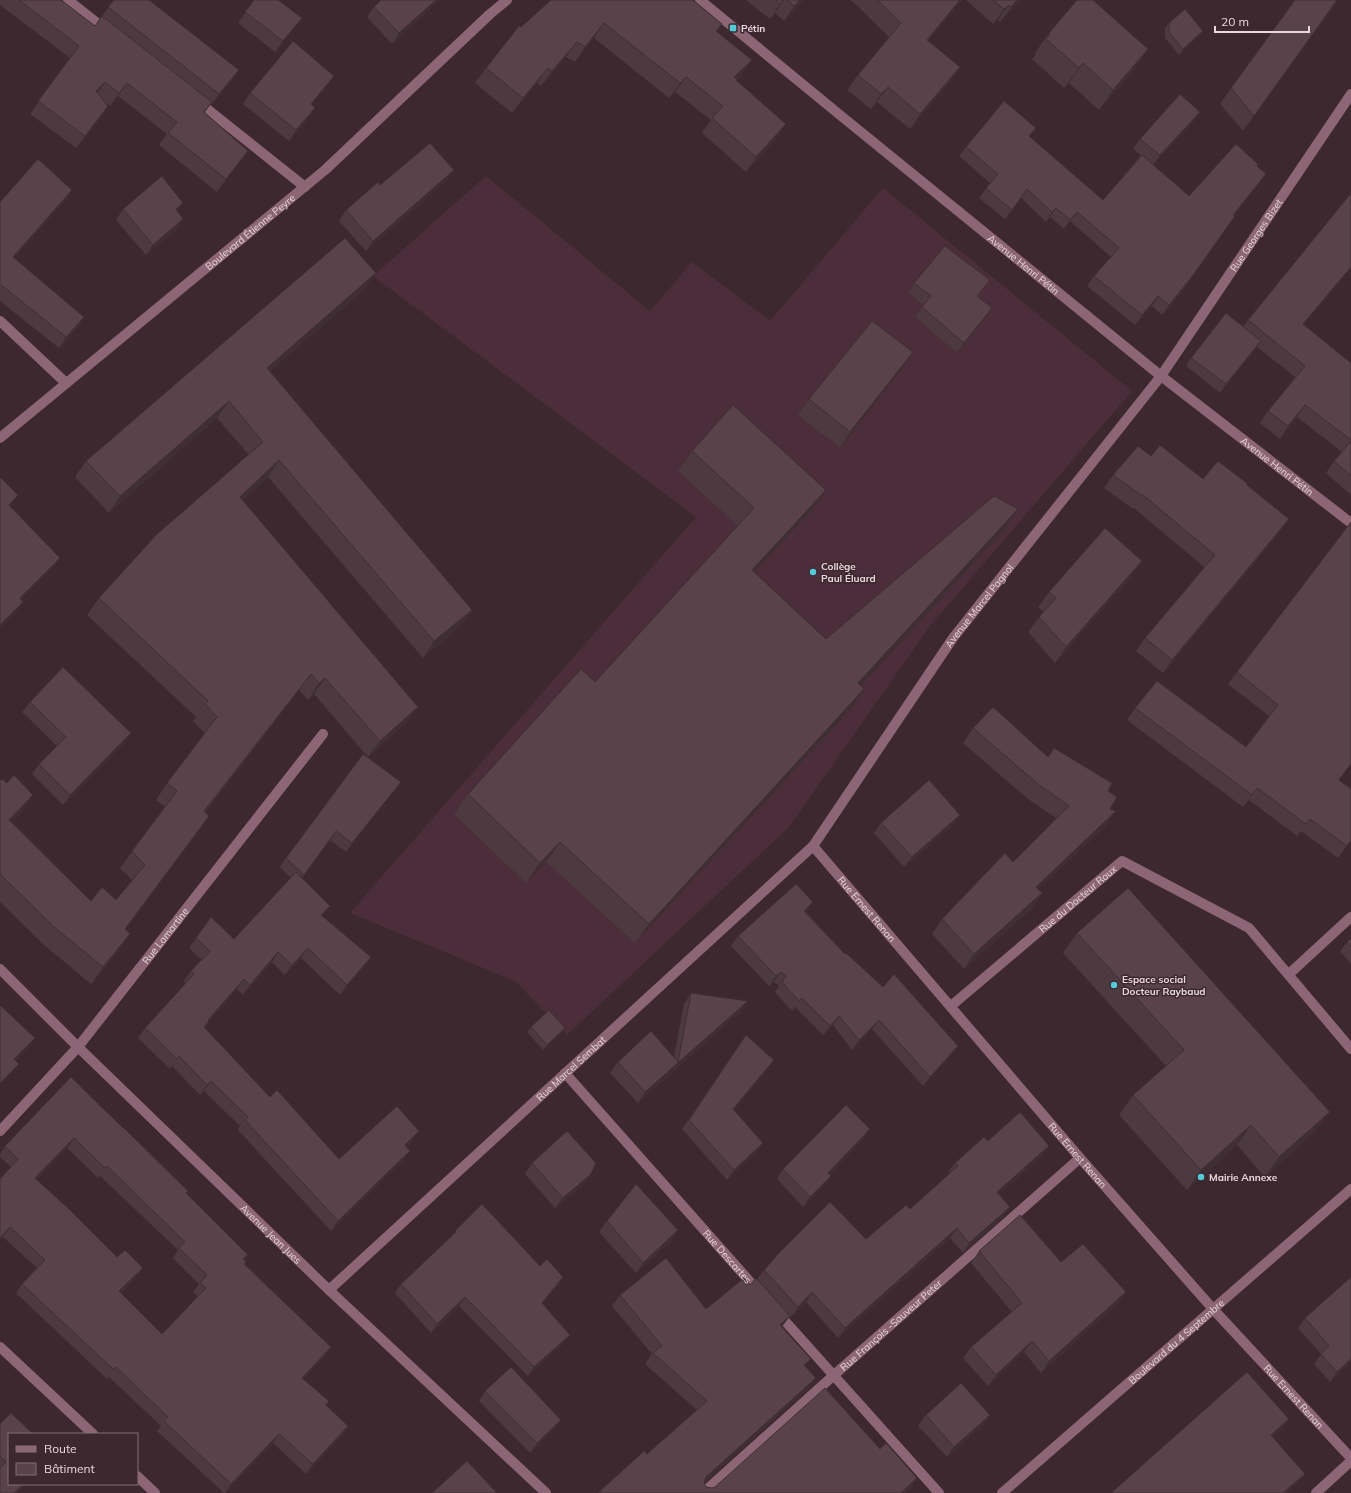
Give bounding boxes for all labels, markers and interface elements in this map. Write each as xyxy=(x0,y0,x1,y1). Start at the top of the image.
scale bar xyxy=(1215,8,1309,34)
text: 20 m xyxy=(1221,14,1249,29)
place label: Pétin xyxy=(741,22,765,35)
marker: Pétin xyxy=(728,23,738,33)
street label: Boulevard Étienne Peyre xyxy=(203,191,298,273)
street label: Rue Georges Bizet xyxy=(1227,196,1286,274)
street label: Avenue Henri Pétin xyxy=(985,232,1062,298)
street label: Avenue Henri Pétin xyxy=(1238,434,1316,499)
place label: Collège Paul Éluard xyxy=(821,560,876,585)
street label: Avenue Marcel Pagnol xyxy=(942,561,1016,650)
marker: Collège Paul Éluard xyxy=(808,567,818,577)
street label: Rue du Docteur Roux xyxy=(1036,862,1120,936)
street label: Rue Ernest Renan xyxy=(835,874,898,945)
street label: Rue Lamartine xyxy=(139,905,192,967)
place label: Espace social Docteur Raybaud xyxy=(1122,973,1206,998)
marker: Espace social Docteur Raybaud xyxy=(1109,980,1119,990)
street label: Rue Marcel Sembat xyxy=(533,1033,609,1104)
street label: Rue Ernest Renan xyxy=(1045,1120,1110,1191)
place label: Mairie Annexe xyxy=(1209,1171,1278,1184)
marker: Mairie Annexe xyxy=(1196,1172,1206,1182)
street label: Avenue Jean Jues xyxy=(237,1202,304,1267)
street label: Rue Descartes xyxy=(700,1227,754,1286)
street label: Rue François -Sauveur Peter xyxy=(837,1277,945,1374)
street label: Boulevard du 4 Septembre xyxy=(1126,1296,1227,1387)
street label: Rue Ernest Renan xyxy=(1261,1362,1327,1432)
legend xyxy=(8,1433,138,1485)
text: Route xyxy=(44,1441,77,1456)
text: Bâtiment xyxy=(44,1461,95,1476)

